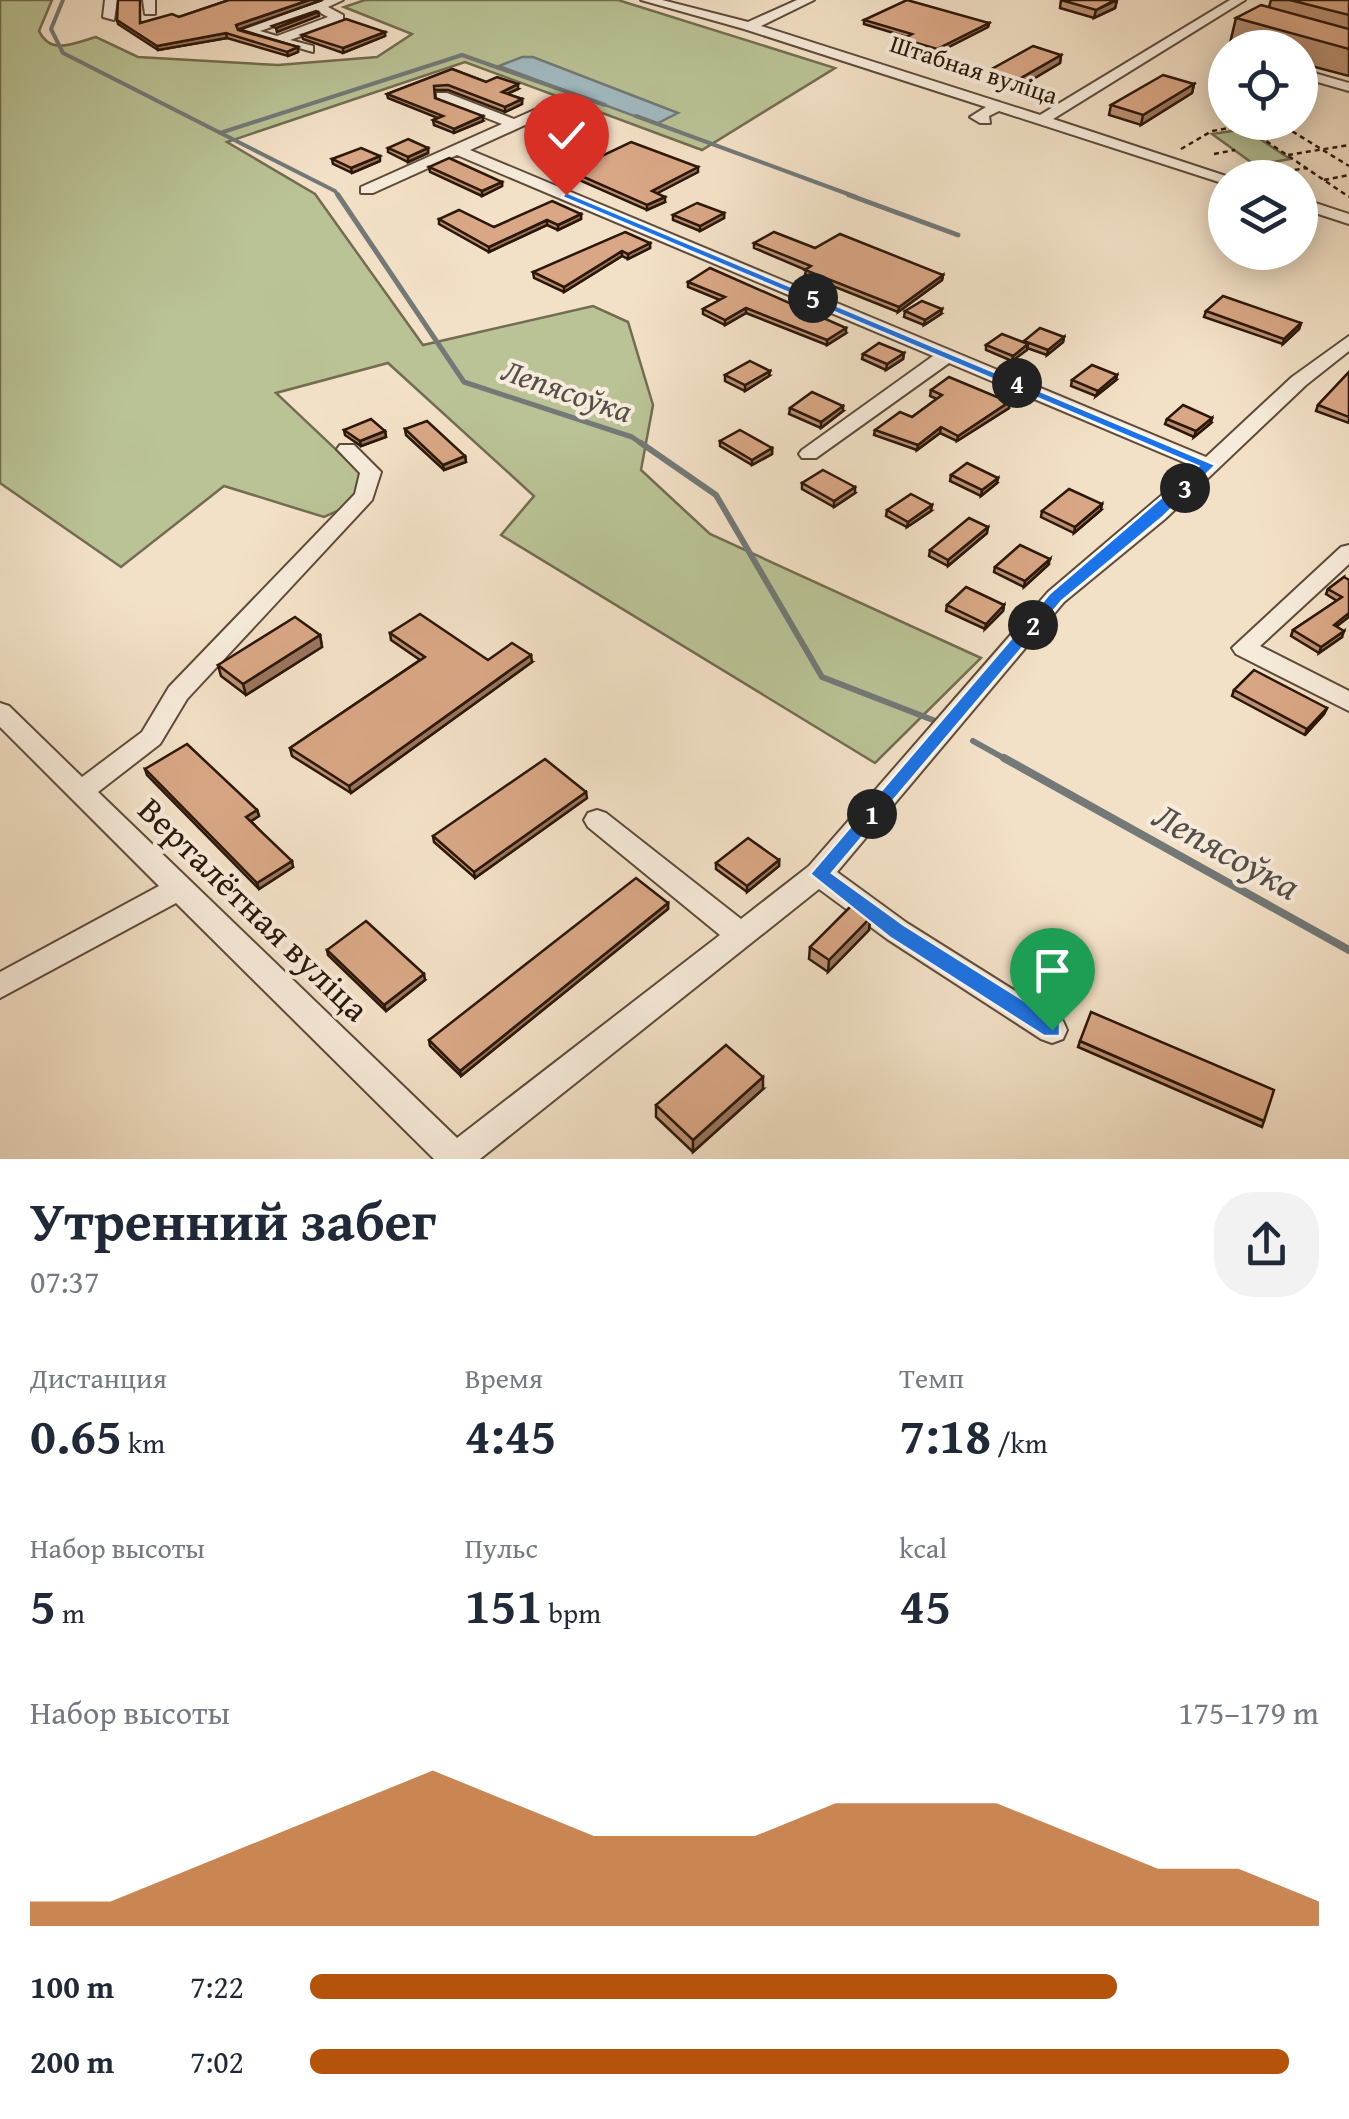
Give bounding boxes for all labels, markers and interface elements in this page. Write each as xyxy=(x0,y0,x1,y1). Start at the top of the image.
street label: Штабная вуліца xyxy=(886,25,1062,113)
map controls xyxy=(1208,30,1318,270)
button: locate xyxy=(1208,30,1318,140)
pin xyxy=(524,93,609,196)
icon: check xyxy=(539,108,594,163)
button: layers xyxy=(1208,160,1318,270)
pin: 5 xyxy=(788,273,838,323)
text: 5 xyxy=(806,277,820,318)
water label: Лепясоўка xyxy=(496,346,639,434)
pin: 4 xyxy=(992,358,1042,408)
text: 4 xyxy=(1010,362,1024,403)
pin: 3 xyxy=(1160,463,1210,513)
text: 3 xyxy=(1178,467,1192,508)
pin: 2 xyxy=(1008,600,1058,650)
text: 2 xyxy=(1026,604,1040,645)
street label: Верталётная вуліца xyxy=(127,785,381,1033)
water label: Лепясоўка xyxy=(1143,787,1311,914)
pin: 1 xyxy=(847,789,897,839)
text: 1 xyxy=(865,793,879,834)
pin xyxy=(1010,928,1095,1031)
icon: arrive xyxy=(1025,943,1080,998)
text: Утренний забег xyxy=(30,1180,436,1260)
button: share xyxy=(1214,1192,1319,1297)
text: 07:37 xyxy=(30,1258,99,1305)
text: Дистанция xyxy=(30,1357,167,1398)
text: Время xyxy=(465,1357,543,1398)
text: Темп xyxy=(899,1357,964,1398)
text: 0.65 xyxy=(30,1398,122,1471)
text: 4:45 xyxy=(465,1398,557,1471)
text: 7:18 xyxy=(899,1398,991,1471)
text: km xyxy=(122,1422,165,1463)
text: /km xyxy=(991,1422,1048,1463)
text: Набор высоты xyxy=(30,1527,205,1568)
text: Пульс xyxy=(465,1527,538,1568)
text: kcal xyxy=(899,1527,947,1568)
text: 5 xyxy=(30,1568,56,1641)
text: 151 xyxy=(465,1568,542,1641)
text: 45 xyxy=(899,1568,951,1641)
text: m xyxy=(56,1592,85,1633)
text: bpm xyxy=(542,1592,601,1633)
text: Набор высоты xyxy=(30,1689,230,1736)
text: 175–179 m xyxy=(1178,1689,1319,1736)
text: 100 m xyxy=(30,1963,114,2010)
text: 7:22 xyxy=(190,1963,244,2010)
text: 200 m xyxy=(30,2038,114,2085)
text: 7:02 xyxy=(190,2038,244,2085)

